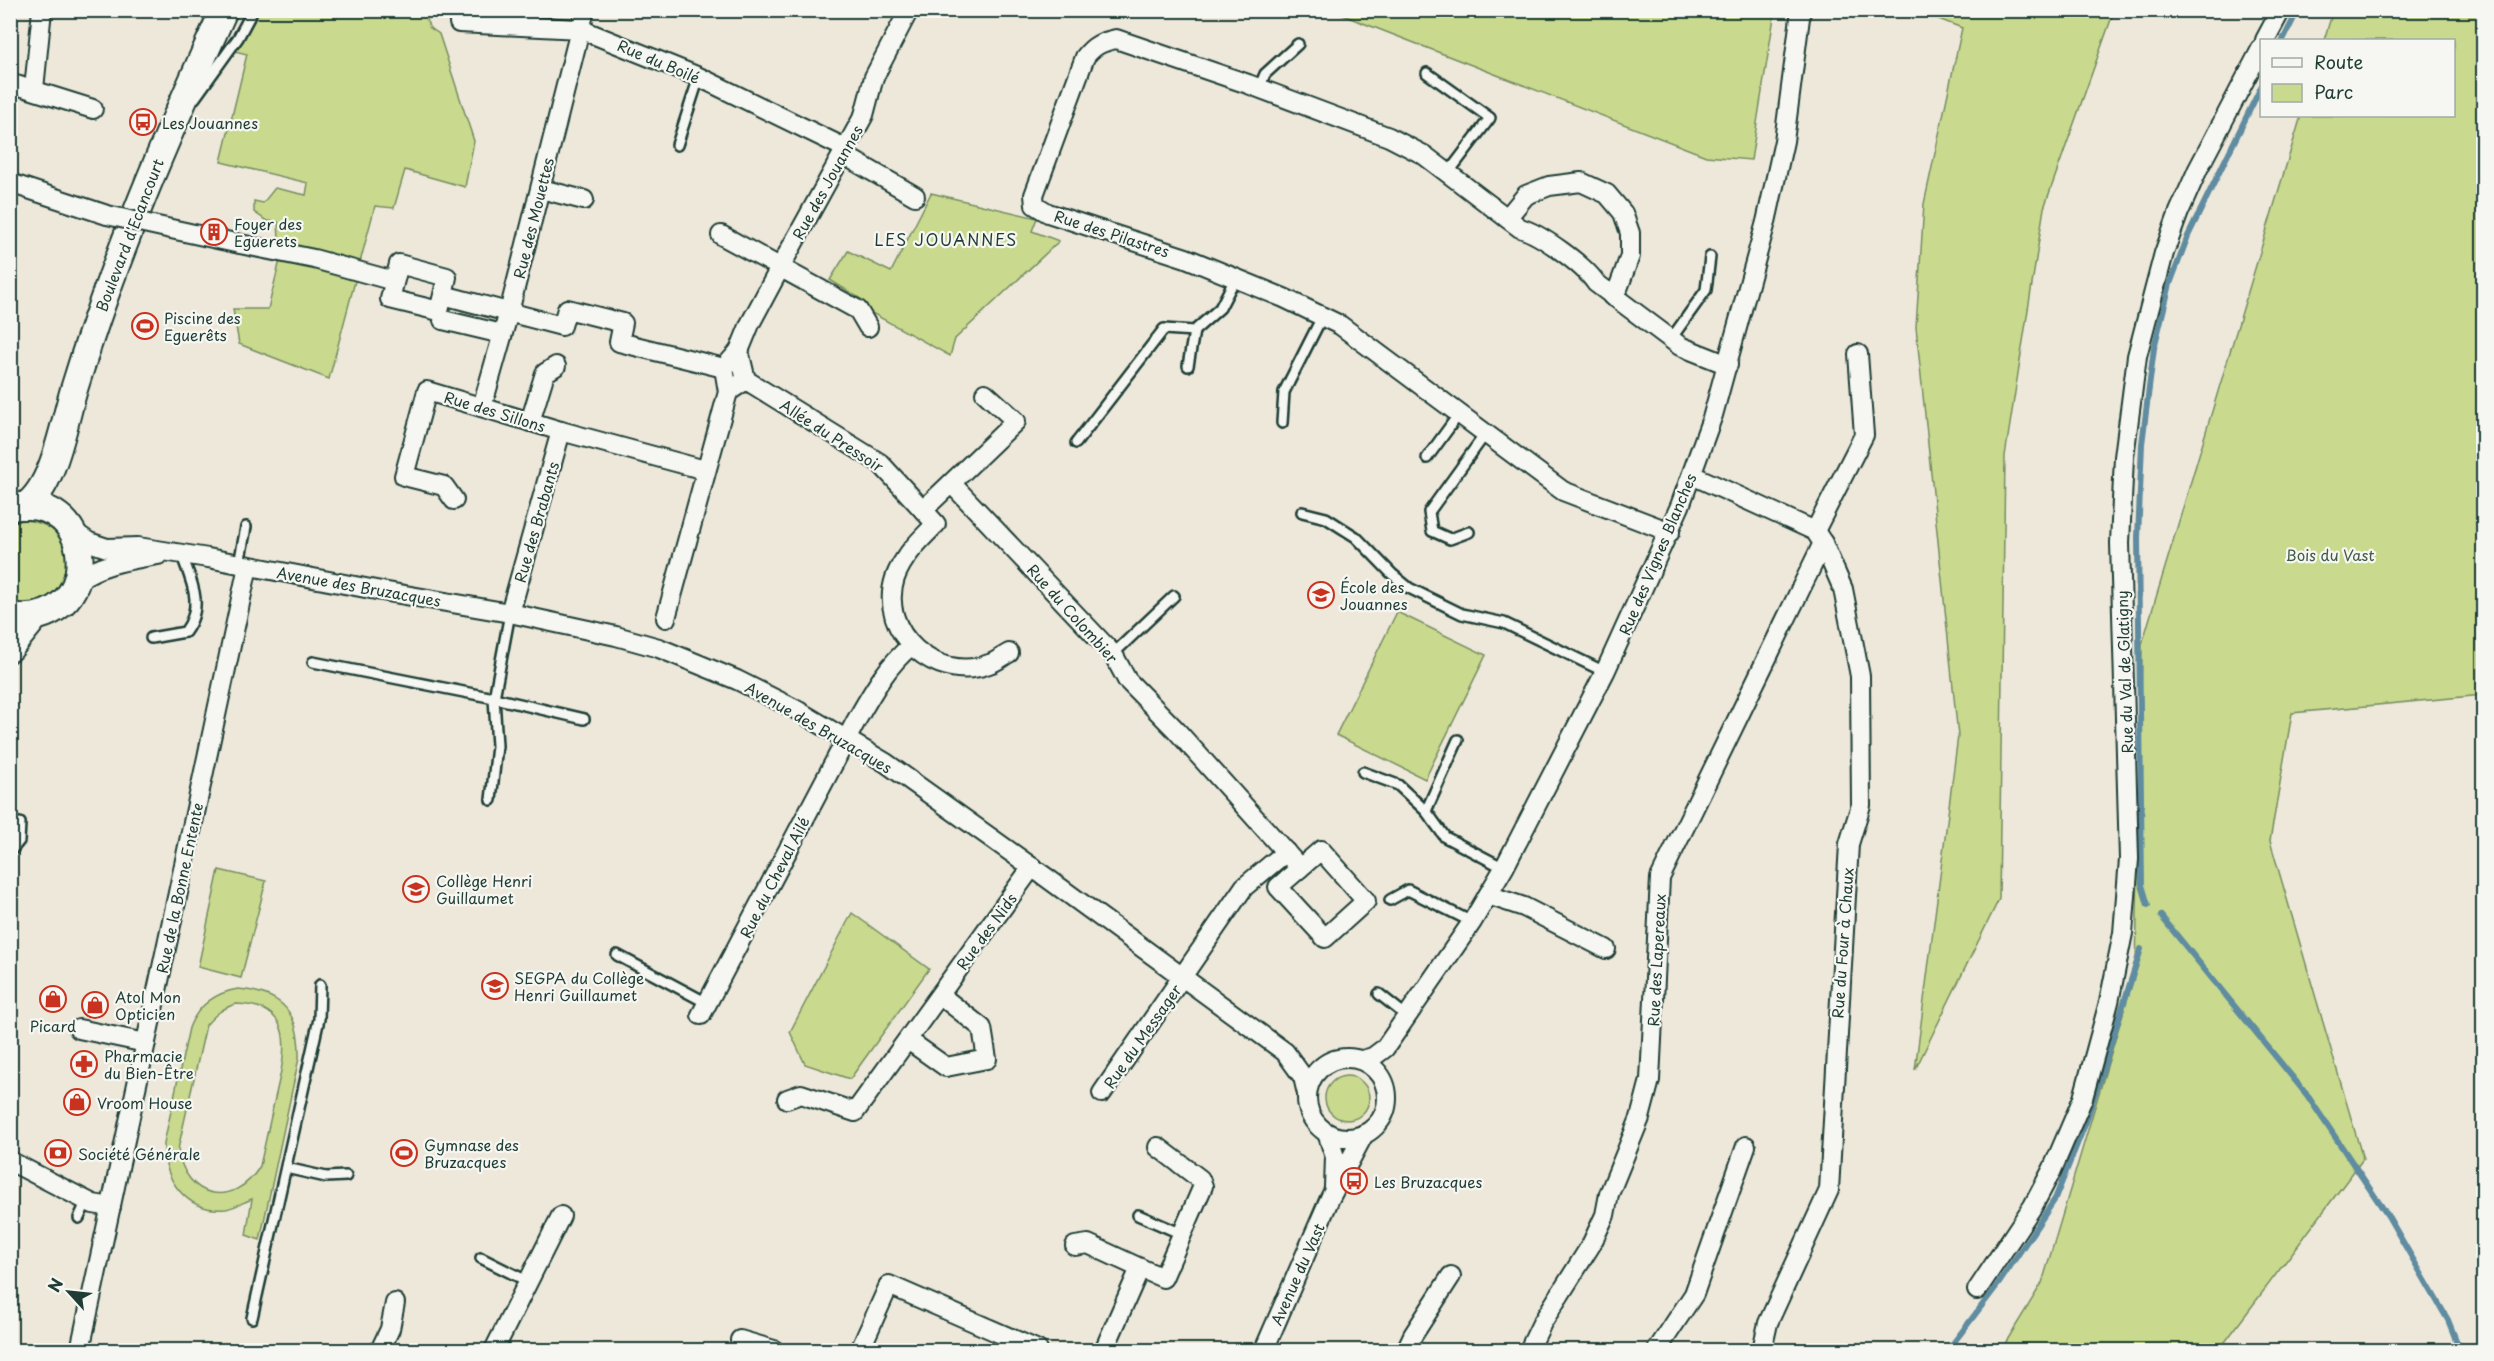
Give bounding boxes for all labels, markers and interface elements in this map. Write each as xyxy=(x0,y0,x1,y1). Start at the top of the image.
street label: Rue du Boilé xyxy=(614,33,704,89)
legend xyxy=(2260,39,2455,117)
text: Route xyxy=(2314,48,2364,75)
text: Parc xyxy=(2314,78,2353,105)
bus stop icon: Les Jouannes xyxy=(128,107,158,137)
place label: Les Jouannes xyxy=(162,111,258,134)
street label: Rue des Jouannes xyxy=(786,120,868,243)
street label: Boulevard d'Ecancourt xyxy=(89,155,169,315)
street label: Rue des Mouettes xyxy=(507,155,559,281)
street label: Rue des Pilastres xyxy=(1052,204,1173,262)
place label: Foyer des Eguerets xyxy=(234,212,302,252)
building icon: Foyer des Eguerets xyxy=(199,217,229,247)
district label: LES JOUANNES xyxy=(874,227,1018,251)
place label: Piscine des Eguerêts xyxy=(164,306,241,346)
sports icon: Piscine des Eguerêts xyxy=(130,311,160,341)
street label: Rue des Sillons xyxy=(442,385,549,437)
street label: Allée du Pressoir xyxy=(776,393,889,477)
street label: Rue des Brabants xyxy=(508,459,564,585)
street label: Rue des Vignes Blanches xyxy=(1612,469,1702,639)
park label: Bois du Vast xyxy=(2286,543,2374,566)
street label: Rue du Colombier xyxy=(1022,558,1124,668)
street label: Avenue des Bruzacques xyxy=(275,560,443,612)
place label: École des Jouannes xyxy=(1340,575,1408,615)
school or university icon: École des Jouannes xyxy=(1306,580,1336,610)
street label: Rue du Val de Glatigny xyxy=(2110,590,2138,754)
street label: Avenue des Bruzacques xyxy=(741,675,897,779)
street label: Rue de la Bonne Entente xyxy=(150,801,208,975)
street label: Rue du Cheval Ailé xyxy=(733,812,815,942)
street label: Rue du Four à Chaux xyxy=(1825,867,1859,1019)
place label: Collège Henri Guillaumet xyxy=(436,869,532,909)
school or university icon: Collège Henri Guillaumet xyxy=(401,874,431,904)
street label: Rue des Nids xyxy=(950,888,1022,974)
street label: Rue des Lapereaux xyxy=(1641,893,1671,1027)
place label: SEGPA du Collège Henri Guillaumet xyxy=(514,966,644,1006)
school or university icon: SEGPA du Collège Henri Guillaumet xyxy=(480,971,510,1001)
street label: Rue du Messager xyxy=(1097,979,1187,1093)
shop icon: Picard xyxy=(38,984,68,1014)
place label: Atol Mon Opticien xyxy=(115,985,181,1025)
shop icon: Atol Mon Opticien xyxy=(80,990,110,1020)
place label: Picard xyxy=(30,1014,76,1037)
place label: Pharmacie du Bien-Être xyxy=(104,1044,194,1084)
pharmacy icon: Pharmacie du Bien-Être xyxy=(69,1049,99,1079)
shop icon: Vroom House xyxy=(62,1087,92,1117)
place label: Vroom House xyxy=(97,1091,192,1114)
place label: Gymnase des Bruzacques xyxy=(424,1133,519,1173)
bank icon: Société Générale xyxy=(43,1138,73,1168)
sports icon: Gymnase des Bruzacques xyxy=(389,1138,419,1168)
place label: Société Générale xyxy=(78,1142,200,1165)
bus stop icon: Les Bruzacques xyxy=(1339,1166,1369,1196)
place label: Les Bruzacques xyxy=(1374,1170,1483,1193)
street label: Avenue du Vast xyxy=(1264,1219,1330,1329)
north arrow xyxy=(39,1262,99,1322)
text: N xyxy=(41,1274,68,1296)

